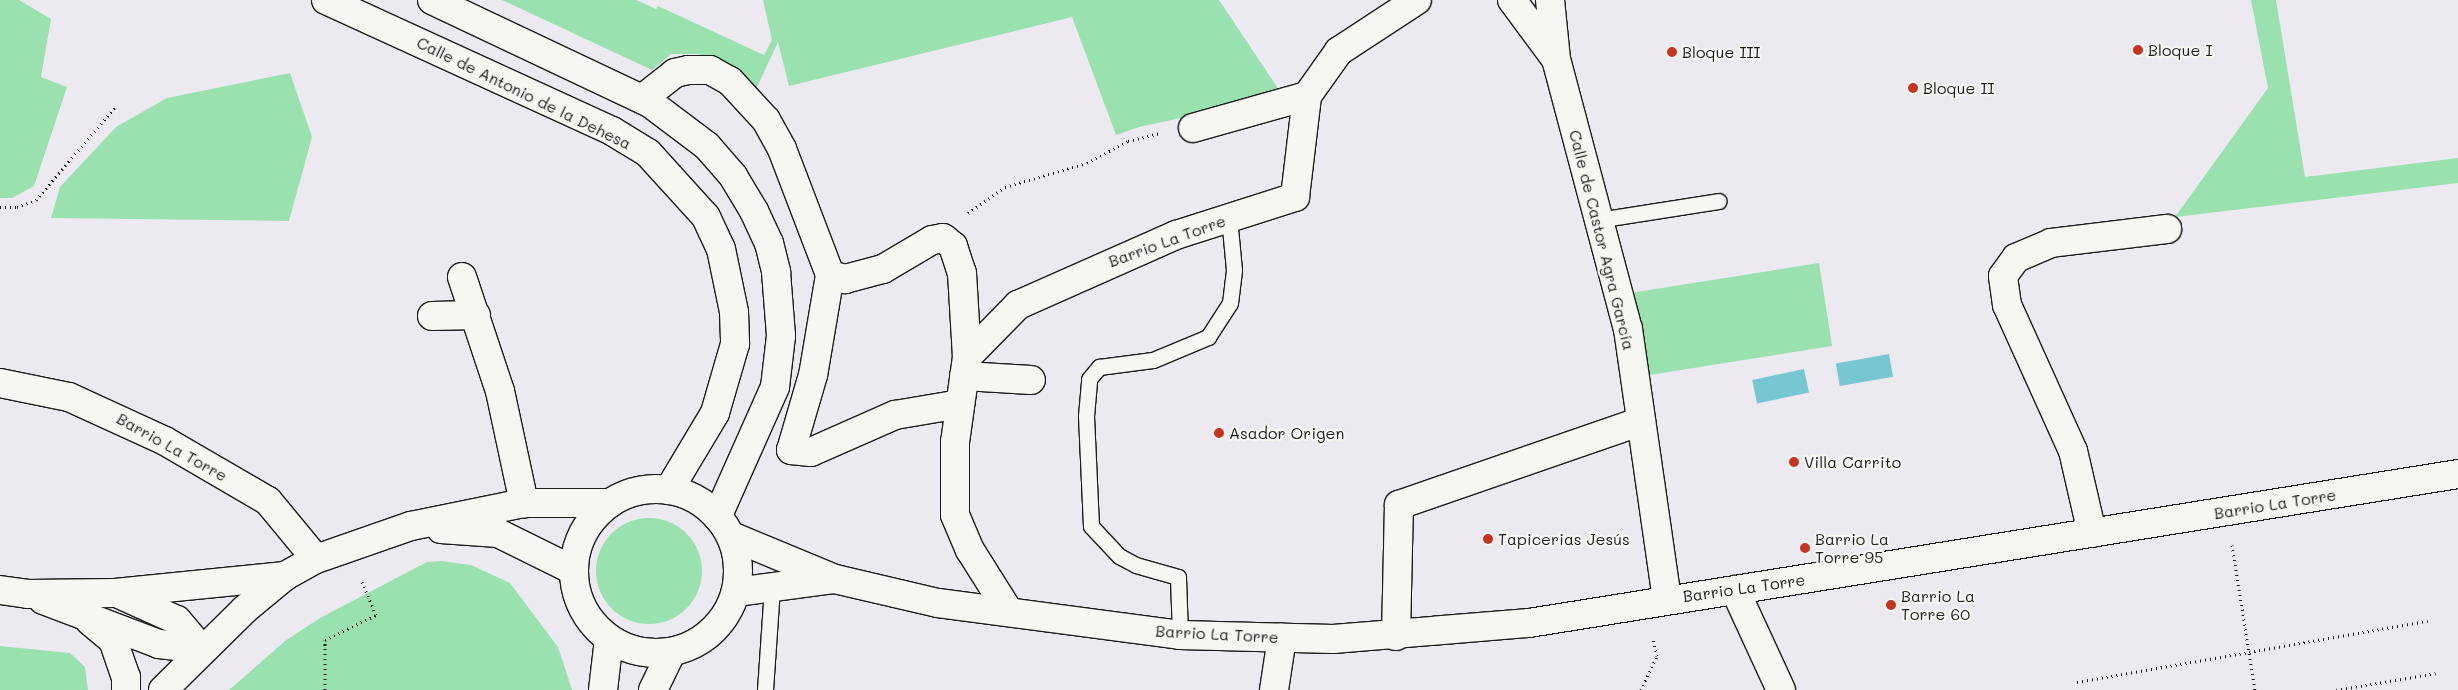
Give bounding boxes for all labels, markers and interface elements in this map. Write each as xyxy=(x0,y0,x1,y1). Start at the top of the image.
street label: Calle de Antonio de la Dehesa xyxy=(414,33,634,153)
place label: Bloque I xyxy=(2148,40,2212,60)
place label: Bloque III xyxy=(1682,42,1760,62)
marker: Bloque I xyxy=(2132,44,2144,56)
marker: Bloque III xyxy=(1666,46,1678,58)
place label: Bloque II xyxy=(1923,78,1994,98)
marker: Bloque II xyxy=(1907,82,1919,94)
street label: Calle de Castor Agra García xyxy=(1565,128,1639,352)
street label: Barrio La Torre xyxy=(1106,211,1228,271)
street label: Barrio La Torre xyxy=(113,409,231,485)
place label: Asador Origen xyxy=(1229,423,1344,443)
marker: Asador Origen xyxy=(1213,427,1225,439)
place label: Villa Carrito xyxy=(1804,452,1901,472)
marker: Villa Carrito xyxy=(1788,456,1800,468)
street label: Barrio La Torre xyxy=(2213,485,2337,523)
place label: Tapicerias Jesús xyxy=(1498,529,1630,549)
place label: Barrio La Torre 95 xyxy=(1815,529,1889,567)
marker: Tapicerias Jesús xyxy=(1482,533,1494,545)
marker: Barrio La Torre 95 xyxy=(1799,542,1811,554)
street label: Barrio La Torre xyxy=(1682,570,1806,606)
place label: Barrio La Torre 60 xyxy=(1901,586,1975,624)
marker: Barrio La Torre 60 xyxy=(1885,599,1897,611)
street label: Barrio La Torre xyxy=(1155,621,1279,647)

